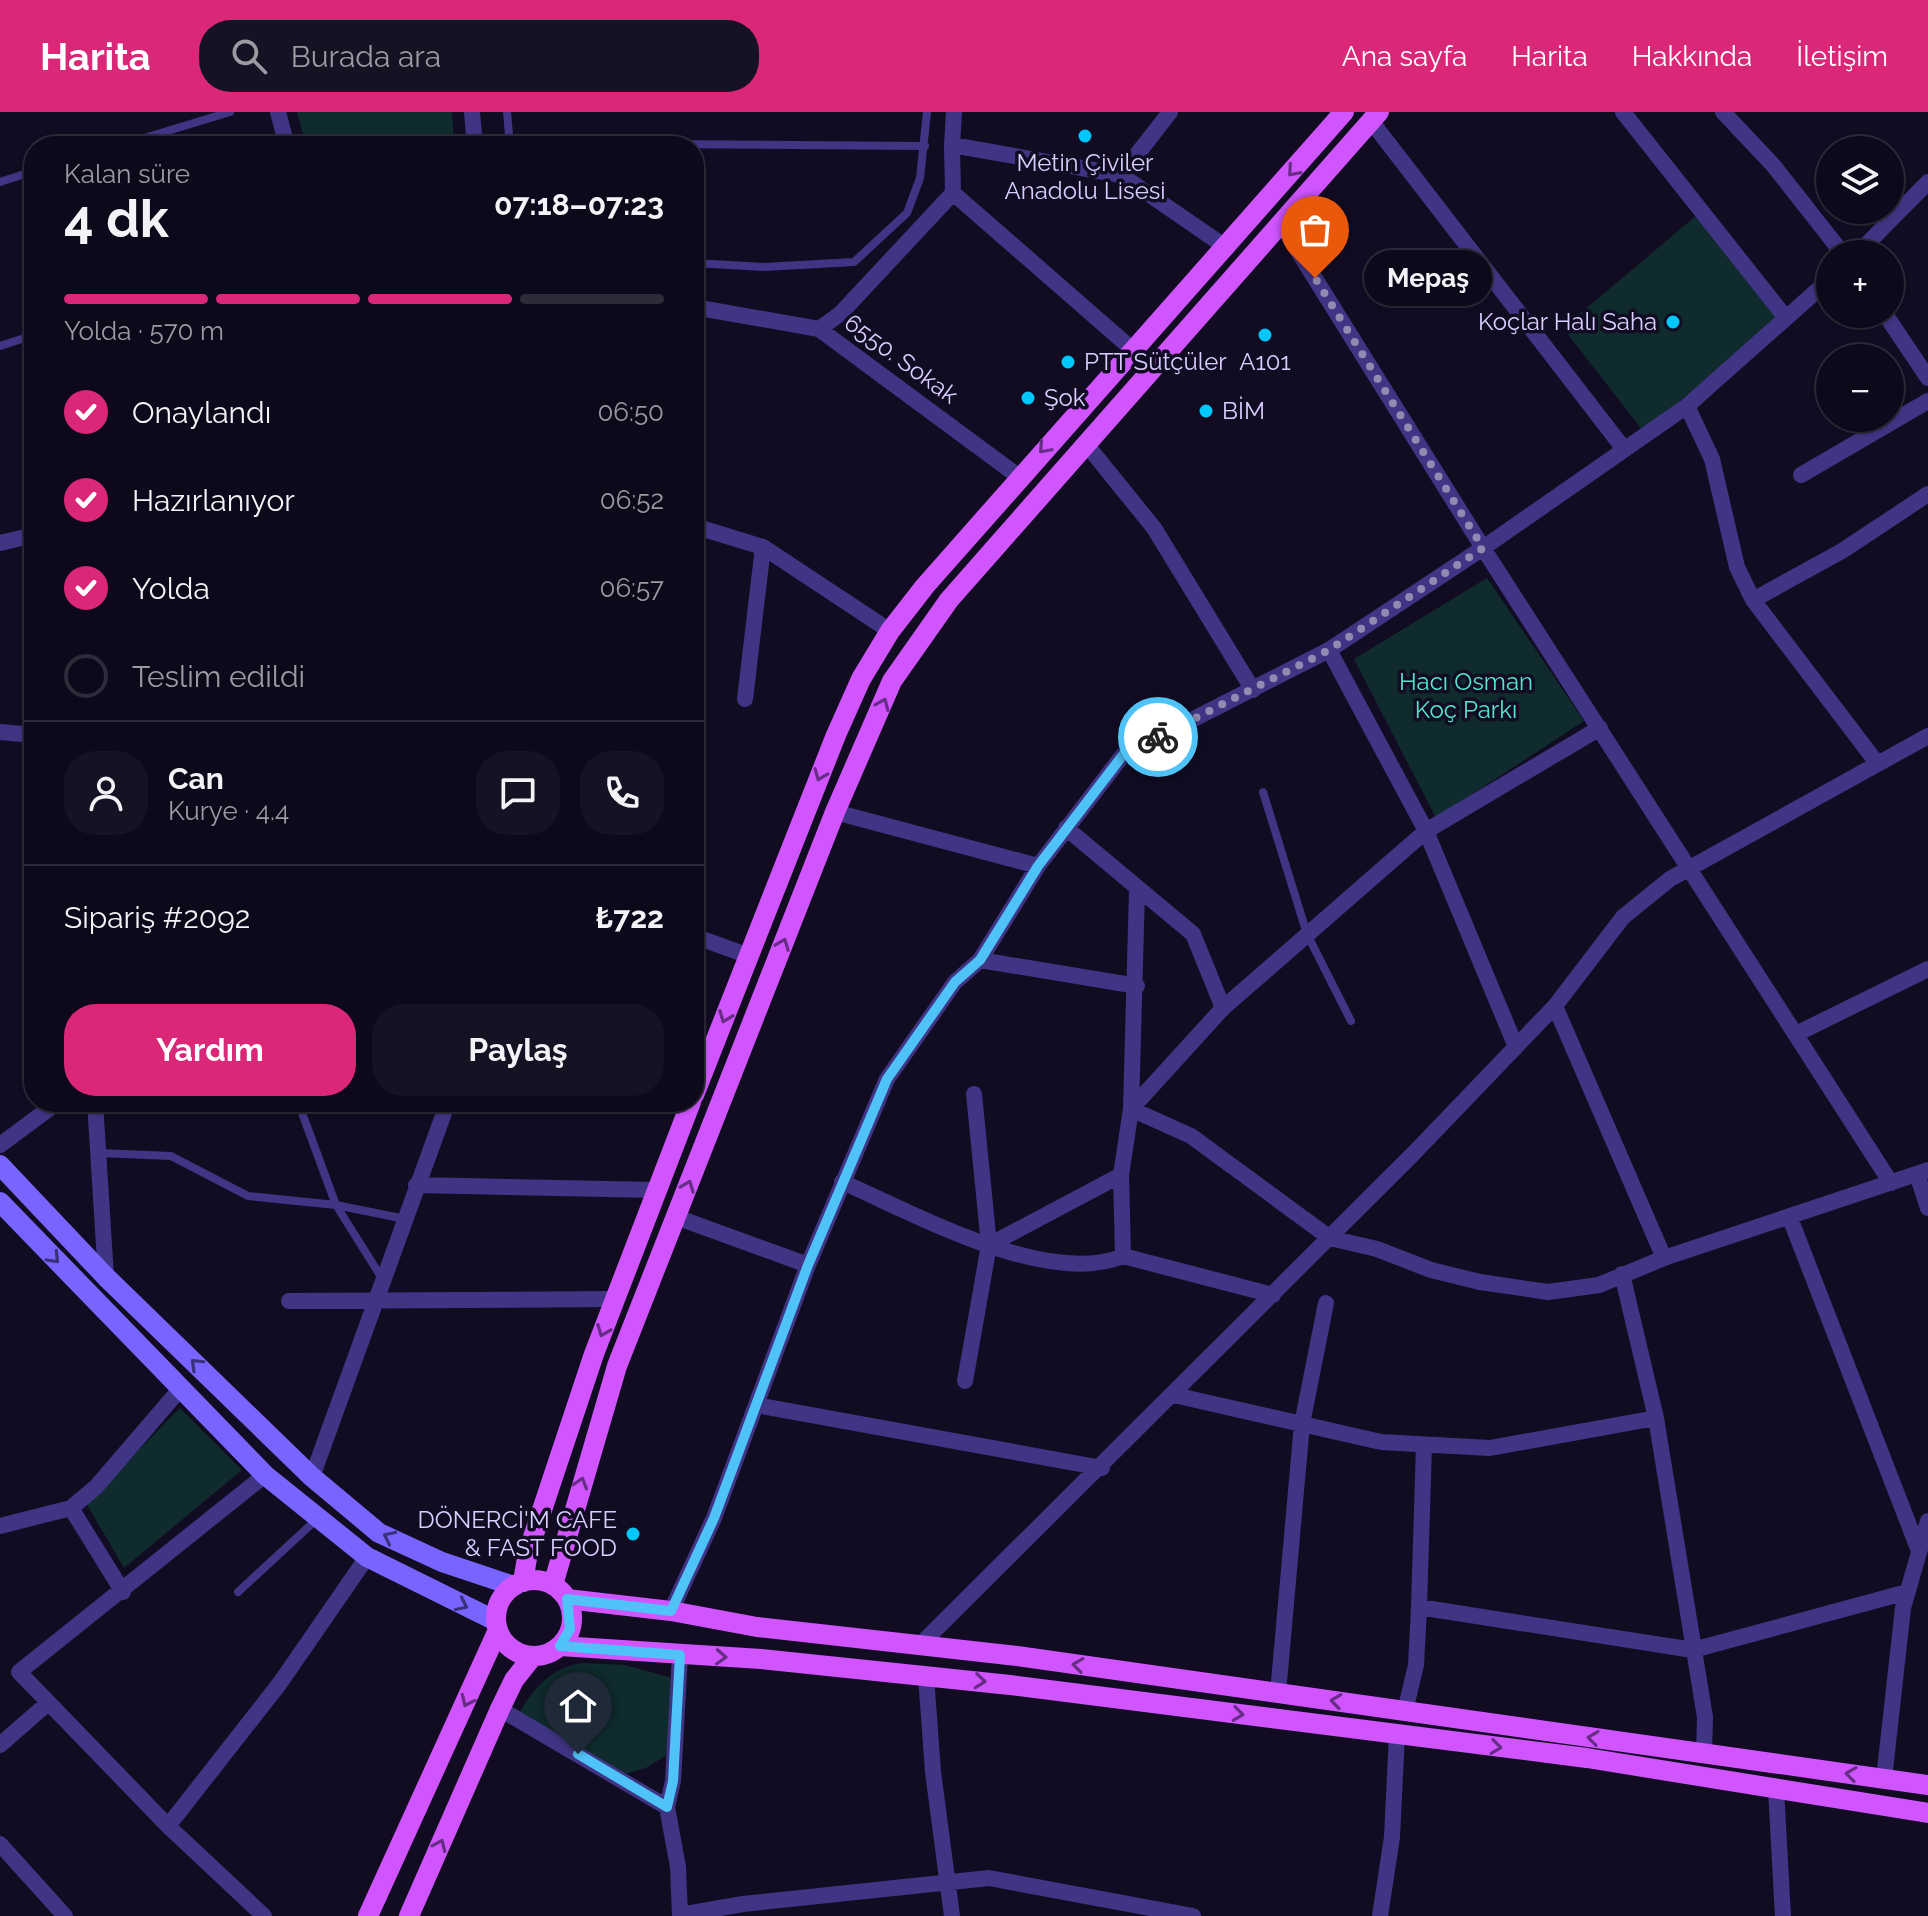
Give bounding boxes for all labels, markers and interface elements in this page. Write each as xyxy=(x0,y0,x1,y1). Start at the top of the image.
search box xyxy=(199,20,759,92)
text: Harita xyxy=(40,34,151,79)
icon: search xyxy=(227,34,271,78)
text: Burada ara xyxy=(291,39,441,74)
text: Ana sayfa xyxy=(1342,40,1467,73)
text: Harita xyxy=(1511,40,1588,73)
text: Hakkında xyxy=(1632,40,1752,73)
text: İletişim xyxy=(1796,40,1888,73)
marker: Metin Çiviler Anadolu Lisesi xyxy=(1076,127,1094,145)
map controls xyxy=(1816,136,1904,432)
button: layers xyxy=(1816,136,1904,224)
place label: Metin Çiviler Anadolu Lisesi xyxy=(1004,148,1166,205)
text: Kalan süre xyxy=(64,159,190,189)
one-way arrow xyxy=(1288,162,1303,176)
text: 07:18–07:23 xyxy=(494,187,664,222)
text: 4 dk xyxy=(64,188,169,249)
pin xyxy=(1281,196,1349,278)
icon: bag xyxy=(1293,208,1337,252)
button: + xyxy=(1816,240,1904,328)
callout: Mepaş xyxy=(1363,250,1491,306)
text: Mepaş xyxy=(1387,263,1469,293)
place label: Koçlar Halı Saha xyxy=(1478,307,1657,336)
street label: 6550. Sokak xyxy=(839,308,964,410)
marker: Koçlar Halı Saha xyxy=(1664,313,1682,331)
text: Yolda · 570 m xyxy=(64,316,224,346)
marker: A101 xyxy=(1256,326,1274,344)
button: − xyxy=(1816,344,1904,432)
place label: PTT Sütçüler xyxy=(1084,347,1227,376)
place label: A101 xyxy=(1239,347,1291,376)
marker: PTT Sütçüler xyxy=(1059,353,1077,371)
place label: Şok xyxy=(1044,383,1086,412)
marker: Şok xyxy=(1019,389,1037,407)
icon: check xyxy=(64,390,108,434)
text: Onaylandı xyxy=(132,395,271,430)
place label: BİM xyxy=(1222,396,1265,425)
text: 06:50 xyxy=(597,397,664,427)
marker: BİM xyxy=(1197,402,1215,420)
one-way arrow xyxy=(1040,438,1054,453)
icon: check xyxy=(64,478,108,522)
text: Hazırlanıyor xyxy=(132,483,295,518)
text: 06:52 xyxy=(600,485,664,515)
icon: check xyxy=(64,566,108,610)
text: Yolda xyxy=(132,571,210,606)
text: 06:57 xyxy=(600,573,664,603)
text: Teslim edildi xyxy=(132,659,305,694)
park label: Hacı Osman Koç Parkı xyxy=(1399,667,1533,724)
courier xyxy=(1118,697,1198,777)
one-way arrow xyxy=(873,698,889,712)
icon: bike xyxy=(1136,715,1180,759)
button: person xyxy=(64,751,148,835)
button: chat xyxy=(476,751,560,835)
button: phone xyxy=(580,751,664,835)
text: Can xyxy=(168,761,224,796)
one-way arrow xyxy=(813,767,830,781)
text: Kurye · 4.4 xyxy=(168,796,289,826)
text: Sipariş #2092 xyxy=(64,900,250,935)
text: ₺722 xyxy=(596,900,664,935)
one-way arrow xyxy=(773,938,790,952)
button: Yardım xyxy=(64,1004,356,1096)
button: Paylaş xyxy=(372,1004,664,1096)
one-way arrow xyxy=(718,1009,735,1023)
one-way arrow xyxy=(678,1180,695,1194)
one-way arrow xyxy=(45,1249,60,1263)
one-way arrow xyxy=(596,1323,612,1337)
one-way arrow xyxy=(191,1359,205,1373)
one-way arrow xyxy=(572,1477,588,1490)
place label: DÖNERCİ'M CAFE & FAST FOOD xyxy=(417,1505,617,1562)
marker: DÖNERCİ'M CAFE & FAST FOOD xyxy=(624,1525,642,1543)
one-way arrow xyxy=(383,1531,397,1547)
one-way arrow xyxy=(454,1595,469,1610)
one-way arrow xyxy=(715,1648,728,1665)
one-way arrow xyxy=(1072,1657,1085,1674)
pin xyxy=(544,1672,612,1754)
one-way arrow xyxy=(974,1673,987,1690)
icon: home xyxy=(556,1684,600,1728)
one-way arrow xyxy=(461,1693,477,1708)
one-way arrow xyxy=(1329,1693,1343,1710)
one-way arrow xyxy=(1231,1705,1245,1722)
one-way arrow xyxy=(1586,1730,1600,1747)
one-way arrow xyxy=(1489,1738,1503,1755)
one-way arrow xyxy=(1844,1766,1858,1783)
one-way arrow xyxy=(431,1838,447,1853)

